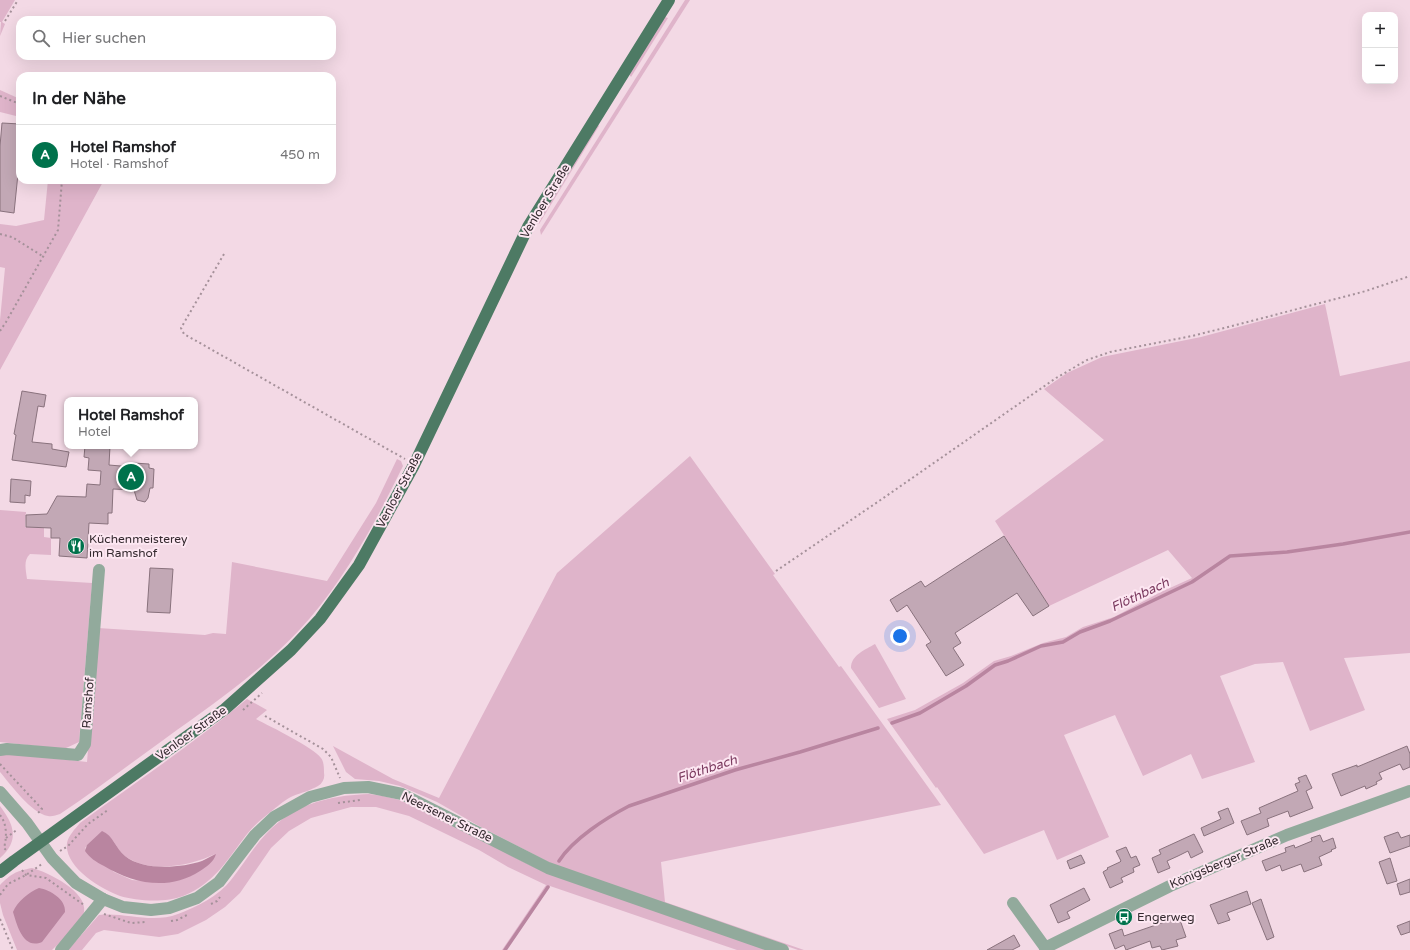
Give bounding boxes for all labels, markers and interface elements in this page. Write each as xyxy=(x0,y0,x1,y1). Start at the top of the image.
map controls xyxy=(1362,12,1398,84)
button: + xyxy=(1362,12,1398,48)
search box xyxy=(16,16,336,60)
icon: search xyxy=(30,27,52,49)
text: Hier suchen xyxy=(62,29,146,47)
button: − xyxy=(1362,48,1398,84)
text: In der Nähe xyxy=(32,88,126,109)
text: Hotel Ramshof xyxy=(70,138,176,156)
text: A xyxy=(40,147,50,163)
text: 450 m xyxy=(280,147,320,163)
text: Hotel · Ramshof xyxy=(70,156,169,172)
street label: Venloer Straße xyxy=(517,161,573,240)
popup xyxy=(64,397,198,449)
text: Hotel Ramshof xyxy=(78,406,184,424)
text: Hotel xyxy=(78,424,111,440)
street label: Venloer Straße xyxy=(373,450,425,530)
pin: A xyxy=(118,462,144,492)
place label: Küchenmeisterey im Ramshof xyxy=(89,532,188,560)
restaurant icon: Küchenmeisterey im Ramshof xyxy=(66,536,86,556)
water label: Flöthbach xyxy=(1108,574,1173,615)
your location xyxy=(890,626,910,646)
street label: Ramshof xyxy=(79,677,97,729)
street label: Venloer Straße xyxy=(153,703,229,763)
water label: Flöthbach xyxy=(675,751,740,786)
street label: Neersener Straße xyxy=(399,789,495,845)
street label: Königsberger Straße xyxy=(1167,833,1281,891)
bus stop icon: Engerweg xyxy=(1114,907,1134,927)
place label: Engerweg xyxy=(1137,910,1195,924)

